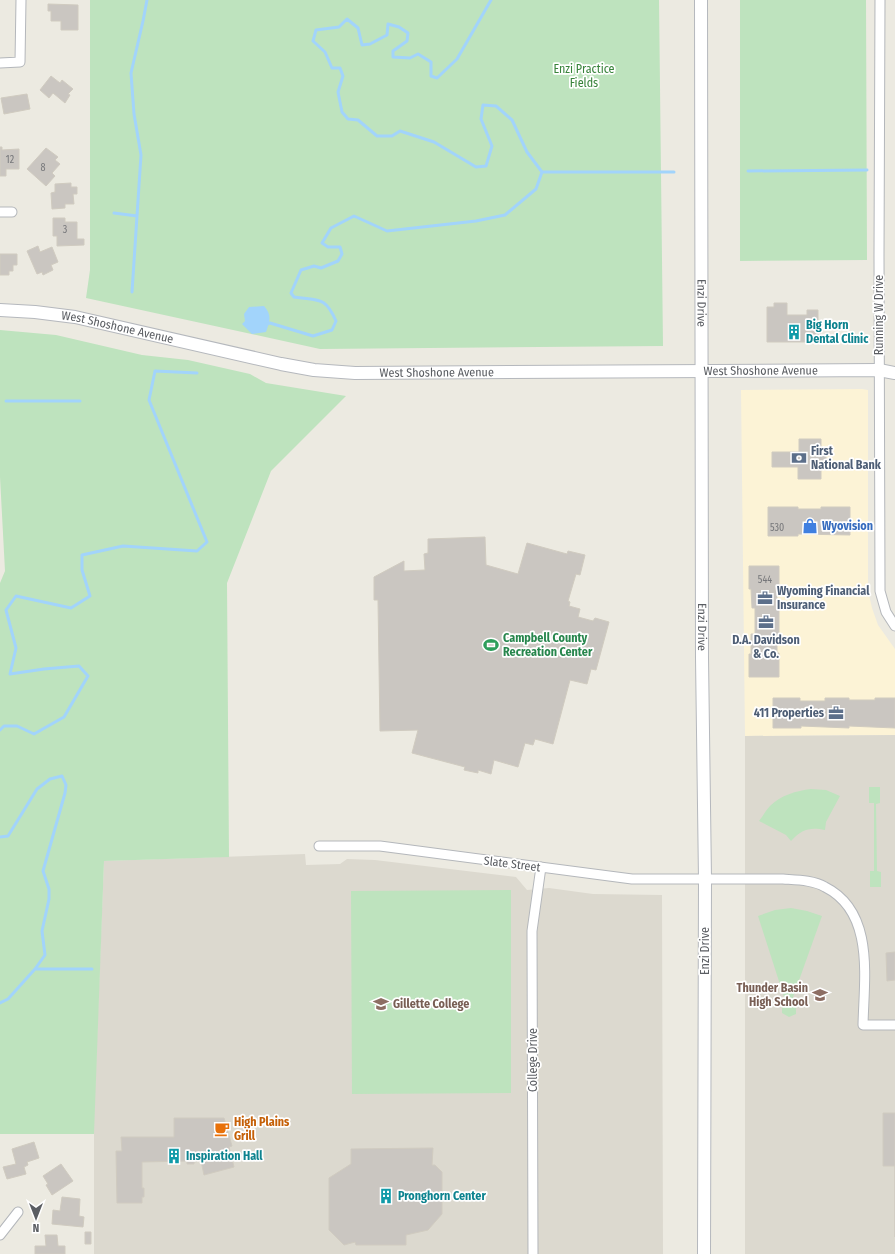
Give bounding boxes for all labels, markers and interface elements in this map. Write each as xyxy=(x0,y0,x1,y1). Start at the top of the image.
park label: Enzi Practice Fields xyxy=(553,62,615,90)
house number: 12 xyxy=(6,154,15,166)
house number: 8 xyxy=(41,162,46,174)
house number: 3 xyxy=(63,224,68,236)
street label: Running W Drive xyxy=(872,275,886,355)
street label: Enzi Drive xyxy=(694,279,708,327)
street label: West Shoshone Avenue xyxy=(61,308,175,346)
place label: Big Horn Dental Clinic xyxy=(806,318,869,346)
building icon: Big Horn Dental Clinic xyxy=(785,323,803,341)
street label: West Shoshone Avenue xyxy=(704,363,818,378)
street label: West Shoshone Avenue xyxy=(380,365,494,380)
place label: First National Bank xyxy=(811,444,882,472)
bank icon: First National Bank xyxy=(790,449,808,467)
shop icon: Wyovision xyxy=(801,517,819,535)
place label: Wyovision xyxy=(822,519,873,533)
house number: 530 xyxy=(770,522,784,534)
house number: 544 xyxy=(758,574,772,586)
place label: Wyoming Financial Insurance xyxy=(777,584,870,612)
office icon: Wyoming Financial Insurance xyxy=(756,589,774,607)
street label: Enzi Drive xyxy=(695,603,709,651)
office icon: D.A. Davidson & Co. xyxy=(757,613,775,631)
place label: Campbell County Recreation Center xyxy=(503,631,593,659)
place label: D.A. Davidson & Co. xyxy=(732,633,800,661)
sports icon: Campbell County Recreation Center xyxy=(482,636,500,654)
office icon: 411 Properties xyxy=(827,704,845,722)
place label: 411 Properties xyxy=(754,706,825,720)
street label: Slate Street xyxy=(483,854,541,874)
street label: Enzi Drive xyxy=(698,927,712,975)
place label: Thunder Basin High School xyxy=(737,981,809,1009)
school or university icon: Thunder Basin High School xyxy=(811,986,829,1004)
school or university icon: Gillette College xyxy=(372,995,390,1013)
place label: Gillette College xyxy=(393,997,469,1011)
street label: College Drive xyxy=(526,1028,540,1092)
place label: High Plains Grill xyxy=(234,1115,290,1143)
cafe icon: High Plains Grill xyxy=(213,1120,231,1138)
building icon: Inspiration Hall xyxy=(165,1147,183,1165)
place label: Inspiration Hall xyxy=(186,1149,263,1163)
building icon: Pronghorn Center xyxy=(377,1187,395,1205)
place label: Pronghorn Center xyxy=(398,1189,486,1203)
north arrow xyxy=(16,1198,56,1238)
text: N xyxy=(33,1221,39,1234)

